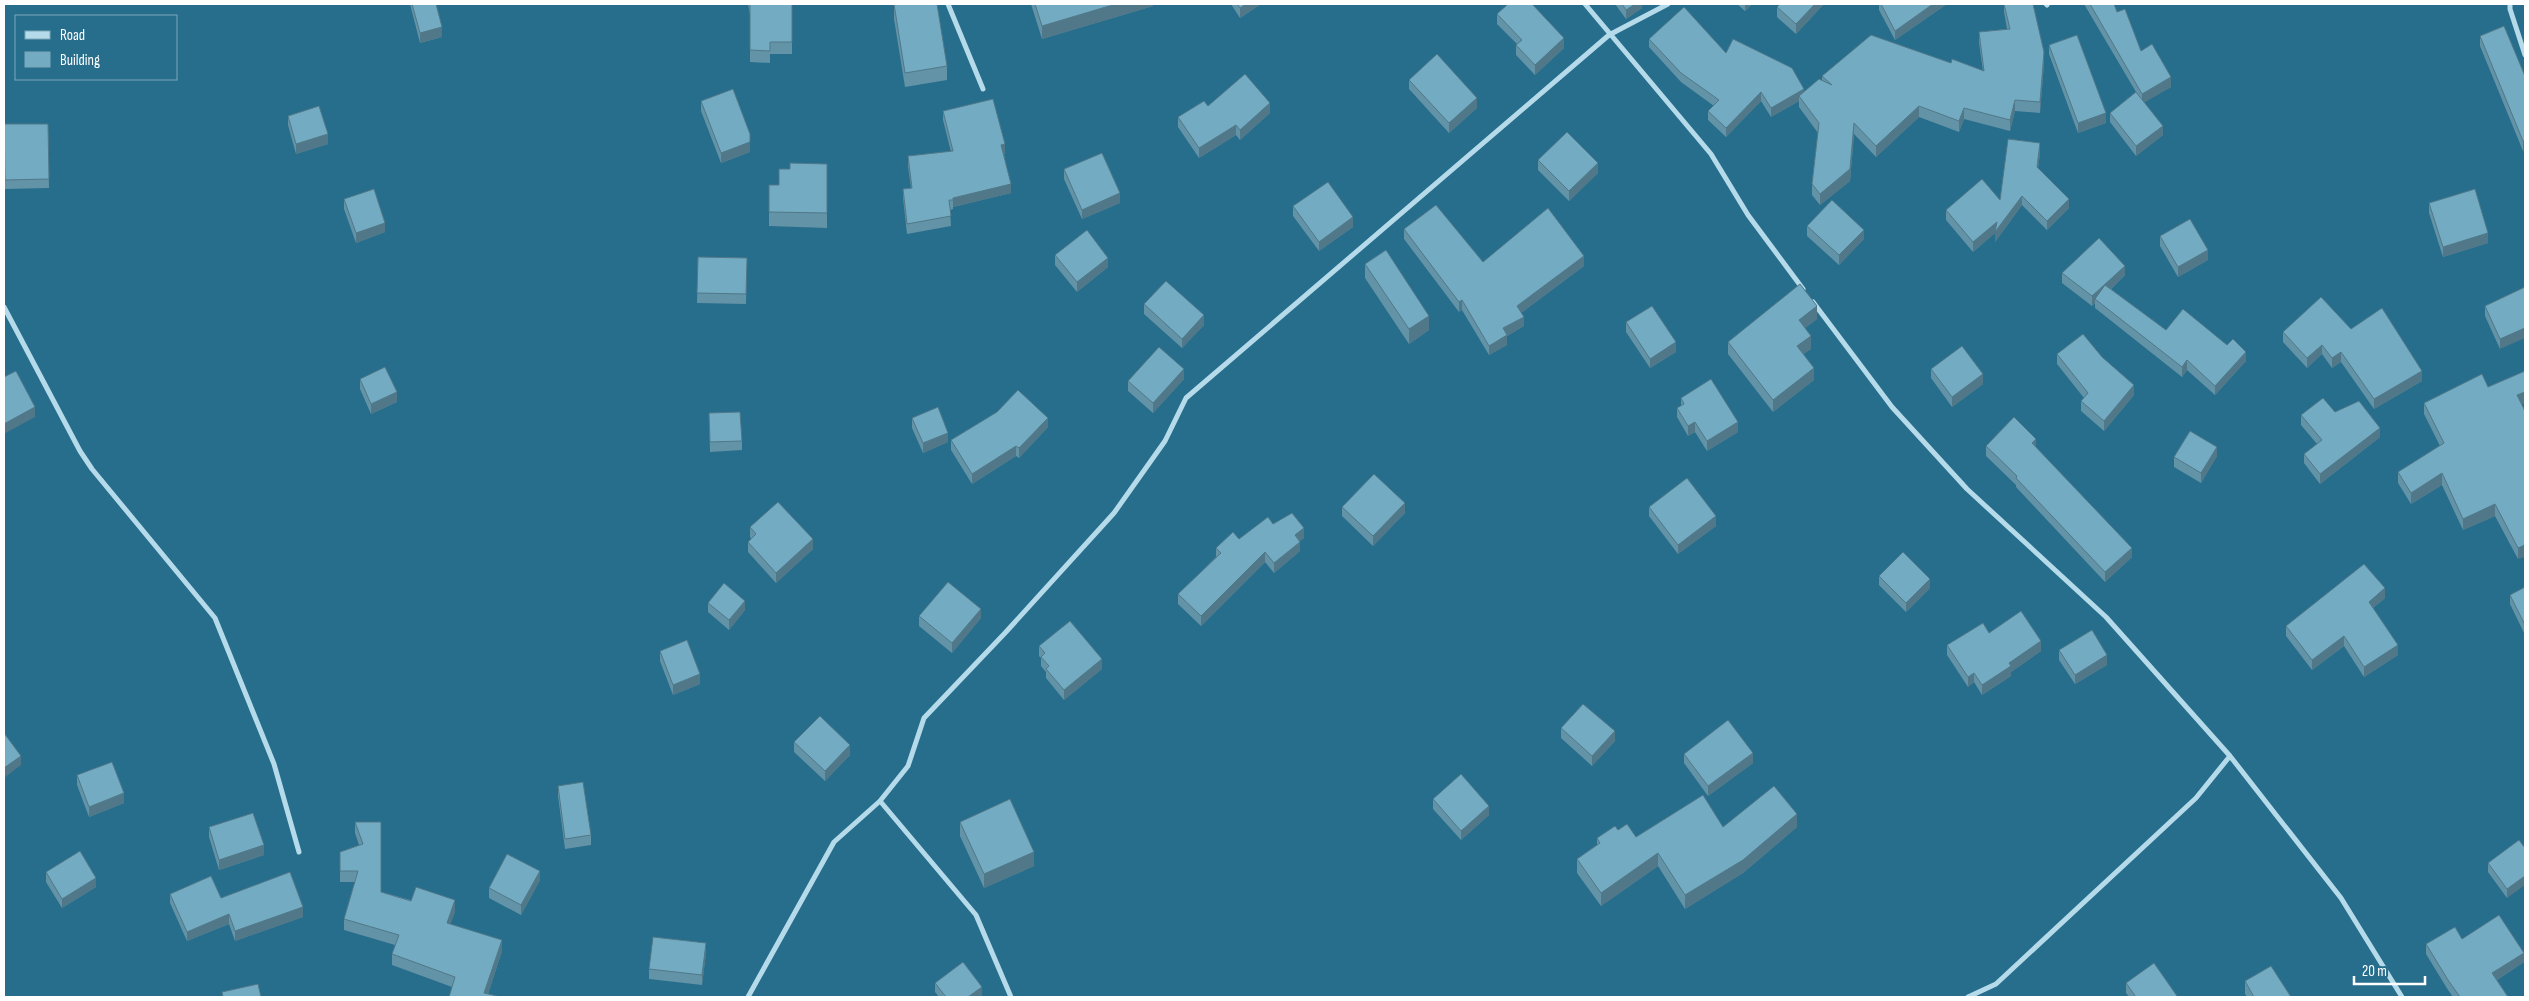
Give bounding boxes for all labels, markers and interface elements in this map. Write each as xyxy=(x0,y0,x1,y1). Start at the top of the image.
legend xyxy=(15,15,178,80)
text: Road xyxy=(60,26,85,45)
text: Building xyxy=(60,51,100,70)
scale bar xyxy=(2354,954,2425,986)
text: 20 m xyxy=(2362,962,2387,981)

